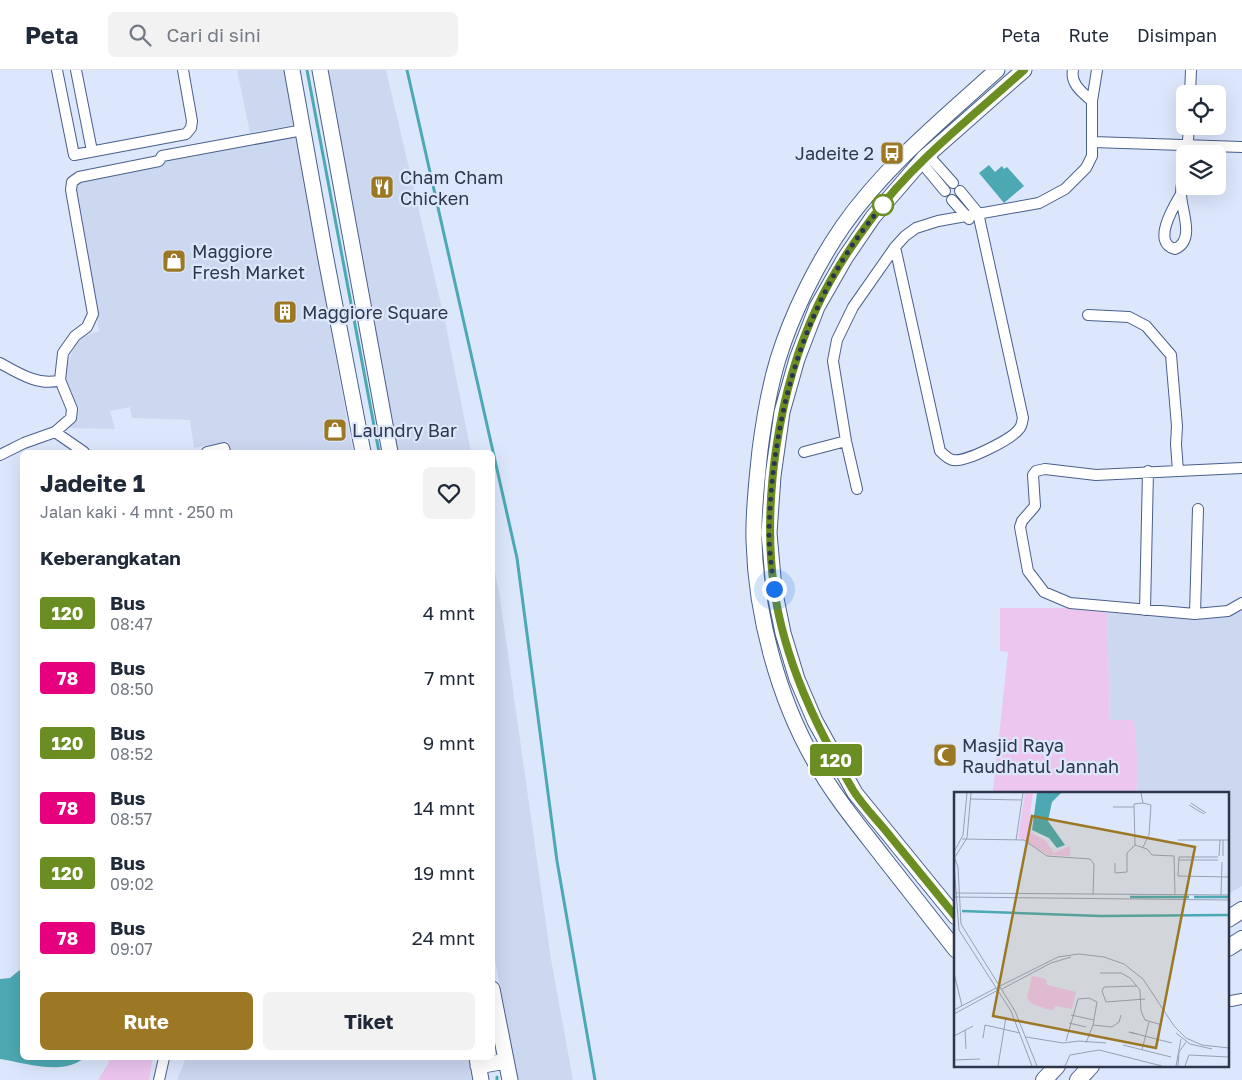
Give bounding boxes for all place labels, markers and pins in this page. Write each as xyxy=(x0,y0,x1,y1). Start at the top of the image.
bus stop icon: Jadeite 2 xyxy=(879,140,905,166)
place label: Jadeite 2 xyxy=(795,142,874,164)
place label: Cham Cham Chicken xyxy=(400,166,503,209)
restaurant icon: Cham Cham Chicken xyxy=(369,174,395,200)
unlabelled marker xyxy=(872,194,894,216)
place label: Maggiore Fresh Market xyxy=(192,240,305,283)
shop icon: Maggiore Fresh Market xyxy=(161,248,187,274)
building icon: Maggiore Square xyxy=(272,299,298,325)
place label: Maggiore Square xyxy=(302,301,448,323)
shop icon: Laundry Bar xyxy=(322,417,348,443)
place label: Laundry Bar xyxy=(352,419,457,441)
place label: Masjid Raya Raudhatul Jannah xyxy=(962,734,1119,777)
mosque icon: Masjid Raya Raudhatul Jannah xyxy=(932,742,958,768)

